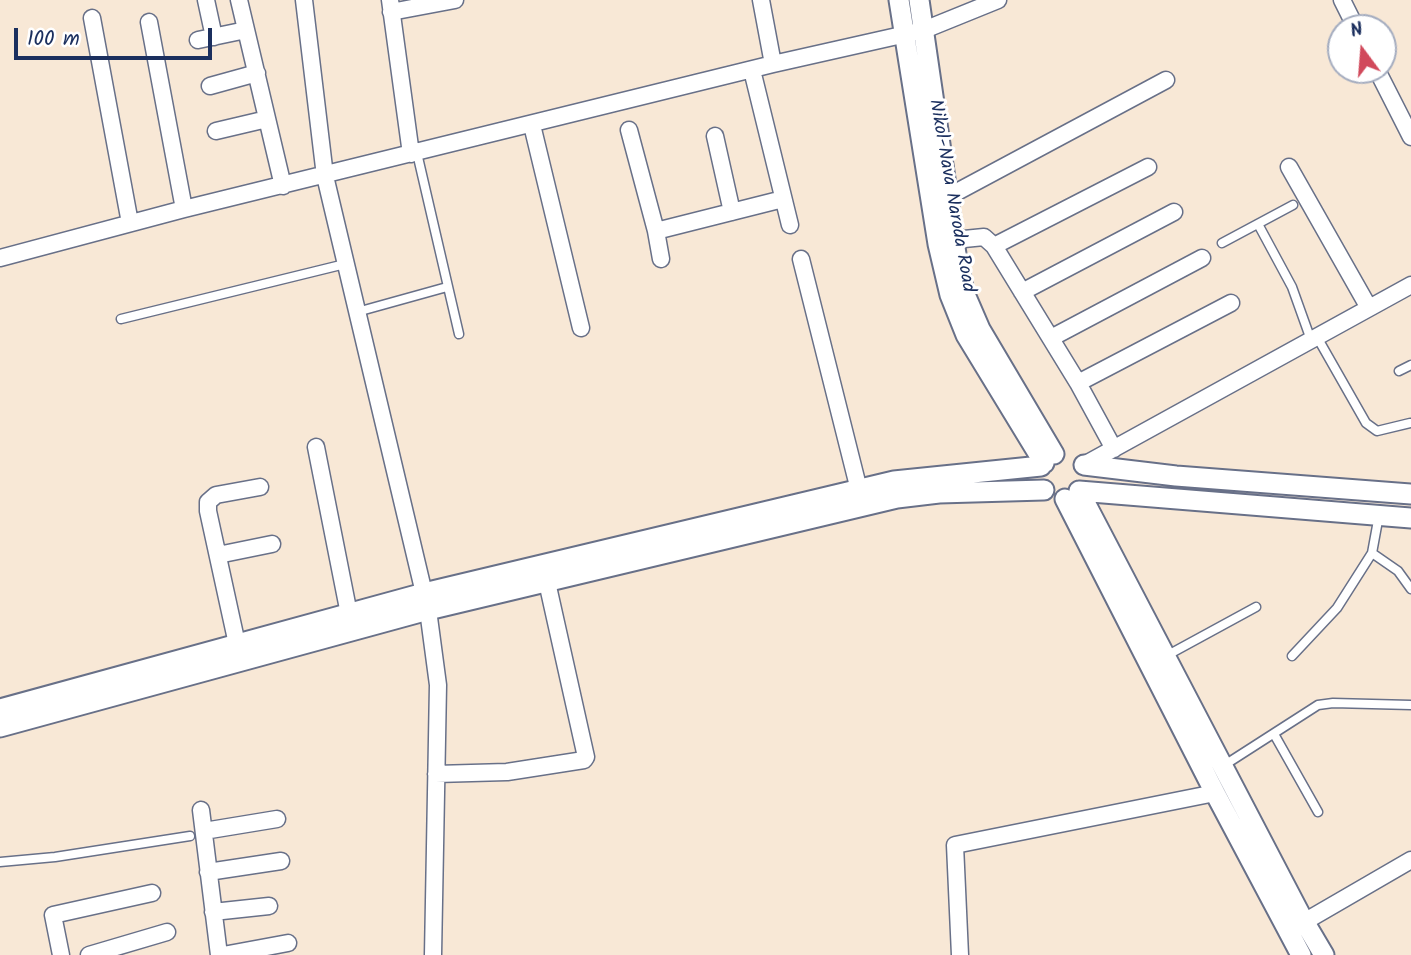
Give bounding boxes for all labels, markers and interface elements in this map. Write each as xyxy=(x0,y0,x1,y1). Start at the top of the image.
scale bar xyxy=(18,14,215,58)
north arrow xyxy=(1327,14,1397,84)
text: N xyxy=(1347,15,1367,47)
text: 100 m xyxy=(27,23,80,56)
street label: Nikol-Nava Naroda Road xyxy=(922,98,978,294)

